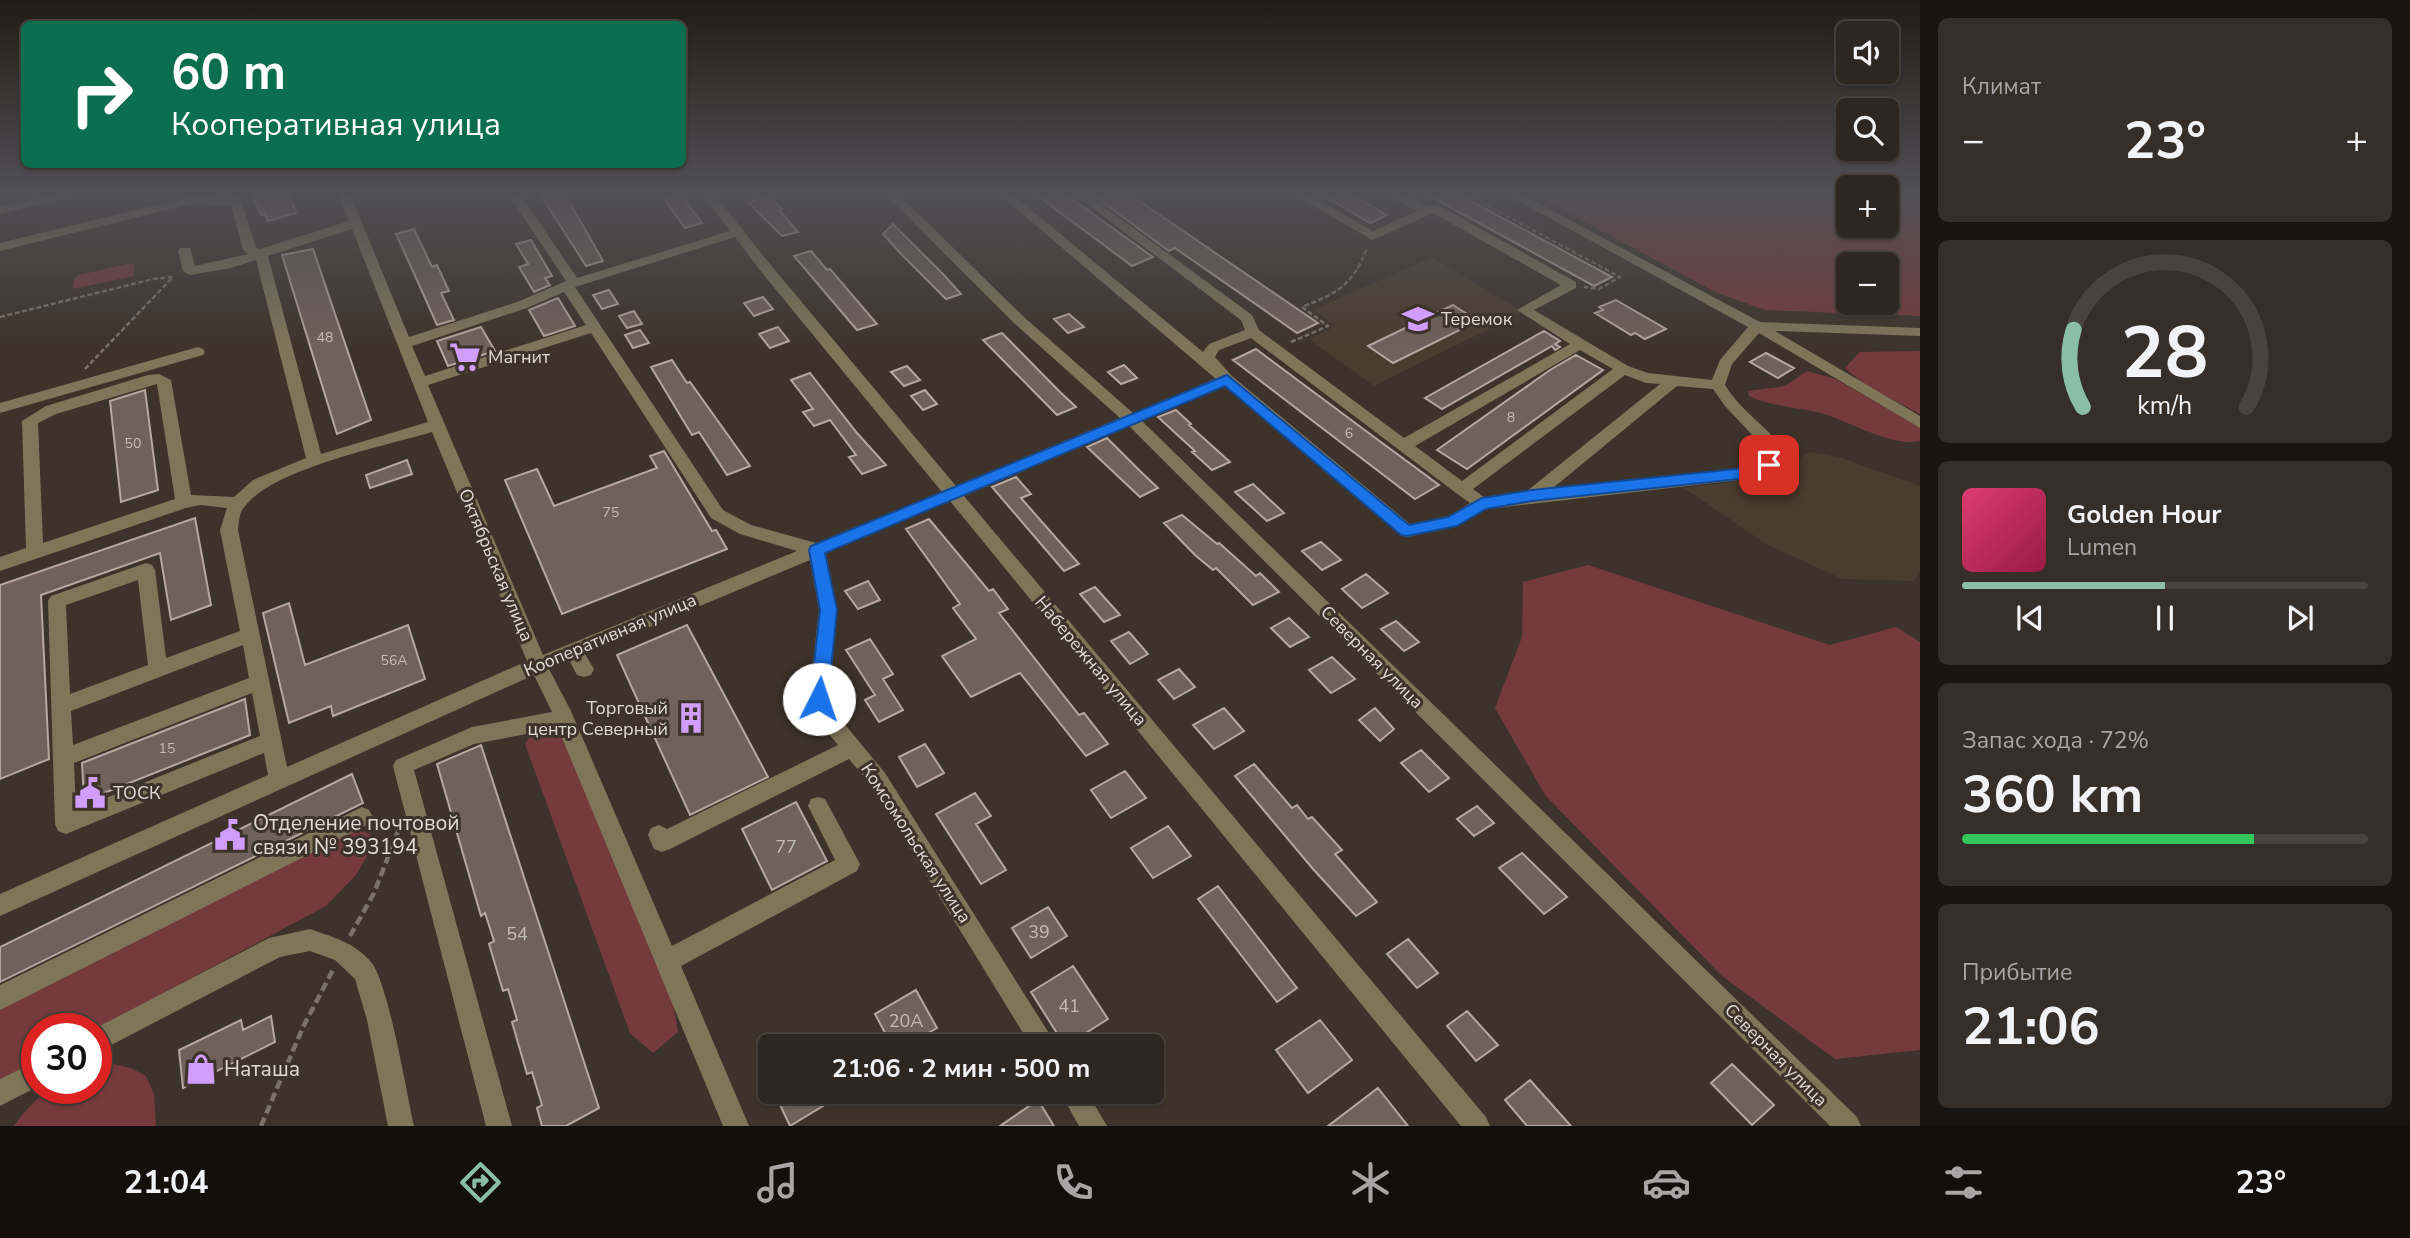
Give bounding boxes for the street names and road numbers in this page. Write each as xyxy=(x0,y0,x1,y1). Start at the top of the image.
street label: Октябрьская улица xyxy=(453,485,539,645)
street label: Кооперативная улица xyxy=(520,588,700,682)
street label: Набережная улица xyxy=(1030,591,1152,731)
street label: Северная улица xyxy=(1315,600,1429,714)
street label: Комсомольская улица xyxy=(855,758,977,928)
street label: Северная улица xyxy=(1719,998,1833,1112)

